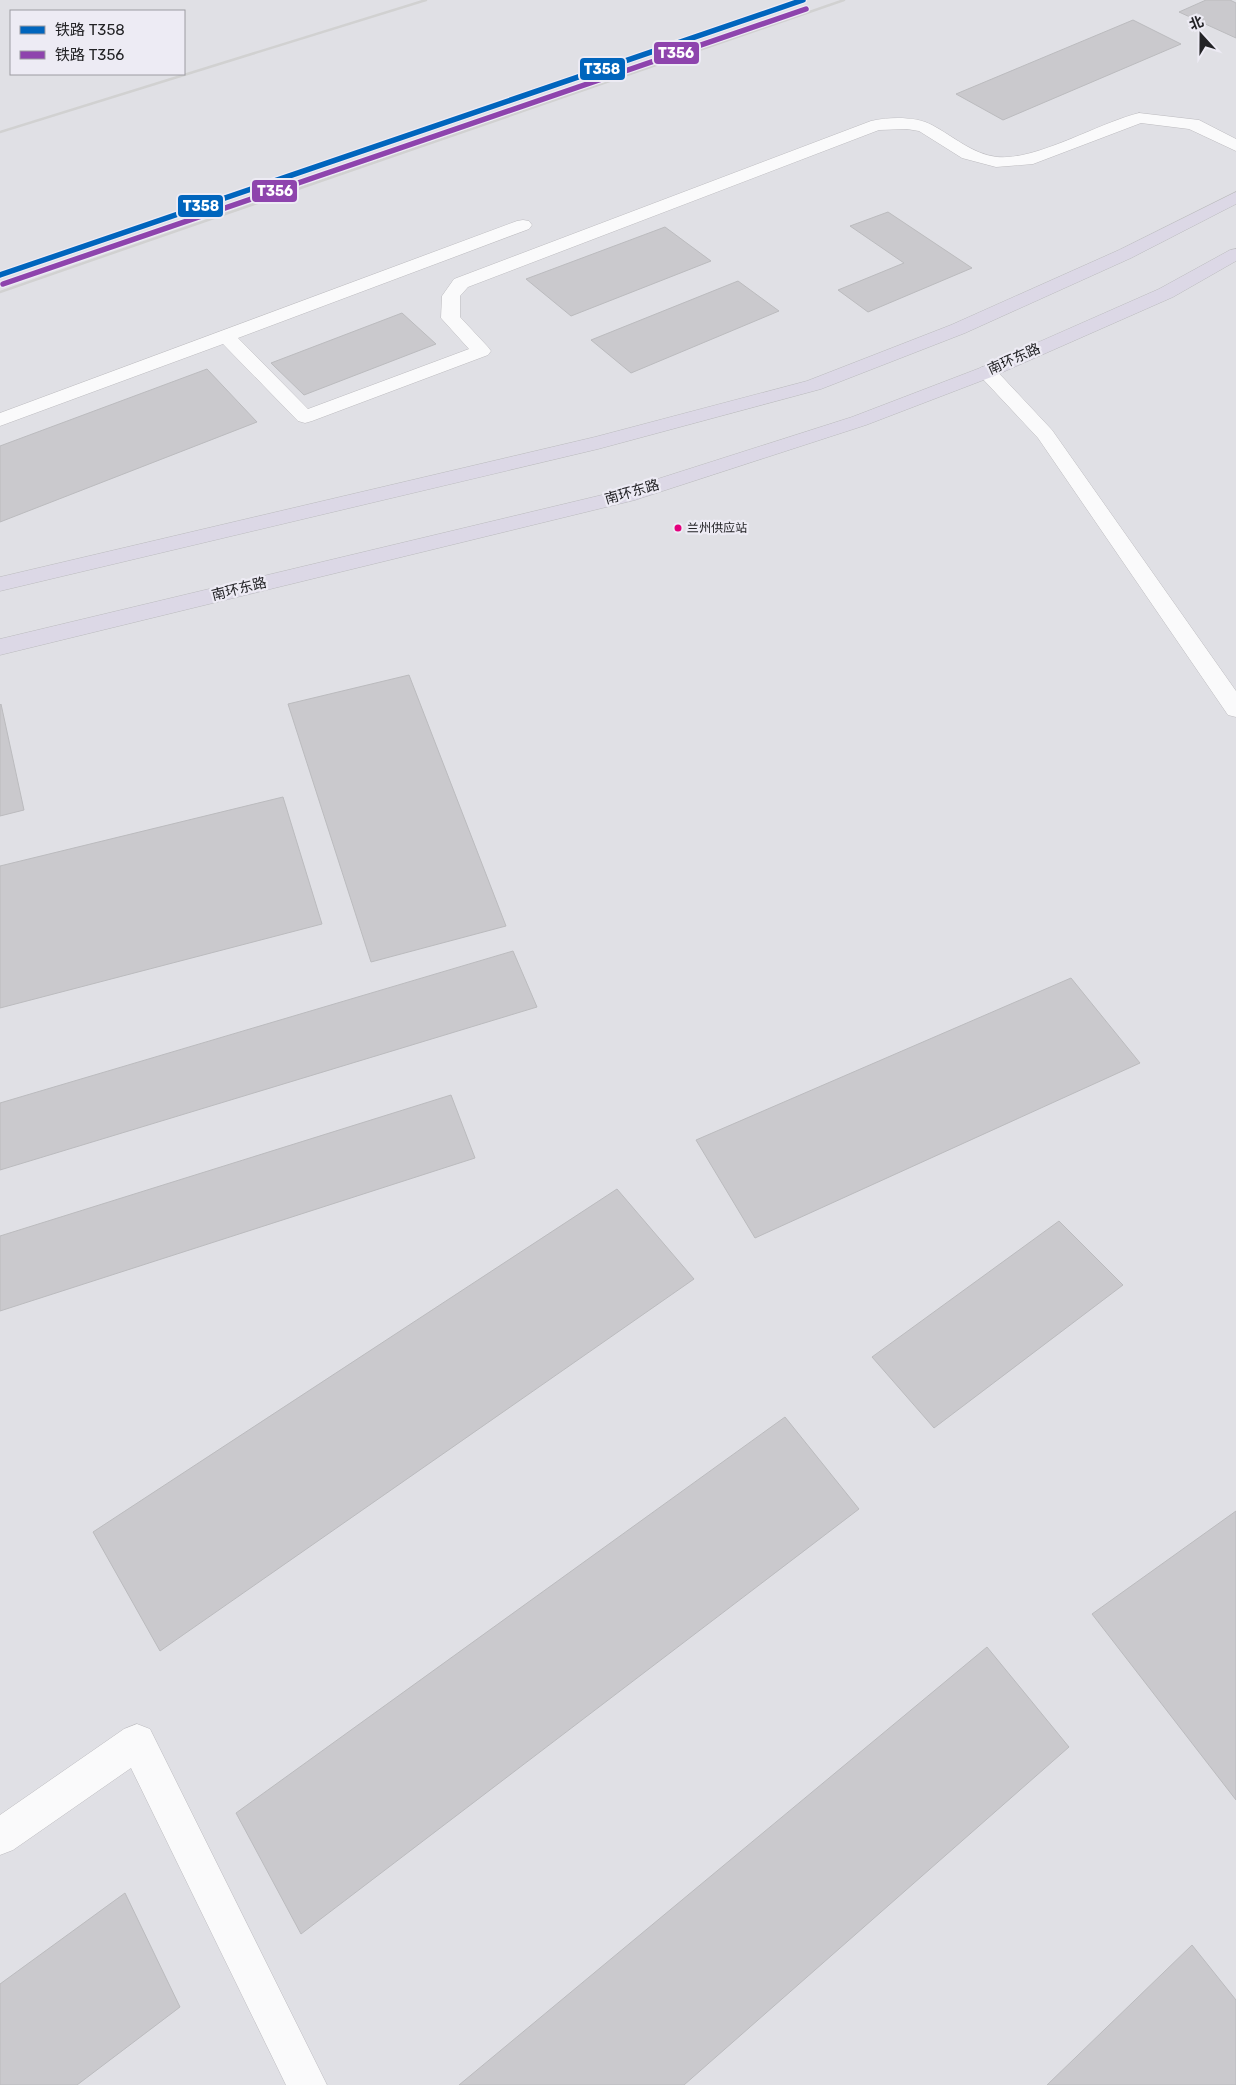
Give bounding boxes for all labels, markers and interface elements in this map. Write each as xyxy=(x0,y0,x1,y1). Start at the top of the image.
legend xyxy=(10,10,185,75)
north arrow xyxy=(1176,10,1226,60)
text: 北 xyxy=(1187,13,1206,34)
text: 铁路 T358 xyxy=(55,21,125,39)
line badge: T356 xyxy=(653,41,700,65)
text: T356 xyxy=(658,45,694,62)
text: 铁路 T356 xyxy=(55,46,124,64)
line badge: T358 xyxy=(579,57,626,81)
text: T358 xyxy=(584,61,620,78)
line badge: T356 xyxy=(251,179,298,203)
text: T356 xyxy=(257,183,293,200)
line badge: T358 xyxy=(177,194,224,218)
text: T358 xyxy=(183,198,219,215)
street label: 南环东路 xyxy=(985,340,1043,378)
street label: 南环东路 xyxy=(603,476,661,508)
place label: 兰州供应站 xyxy=(687,521,747,535)
marker: 兰州供应站 xyxy=(673,523,683,533)
street label: 南环东路 xyxy=(210,574,268,604)

